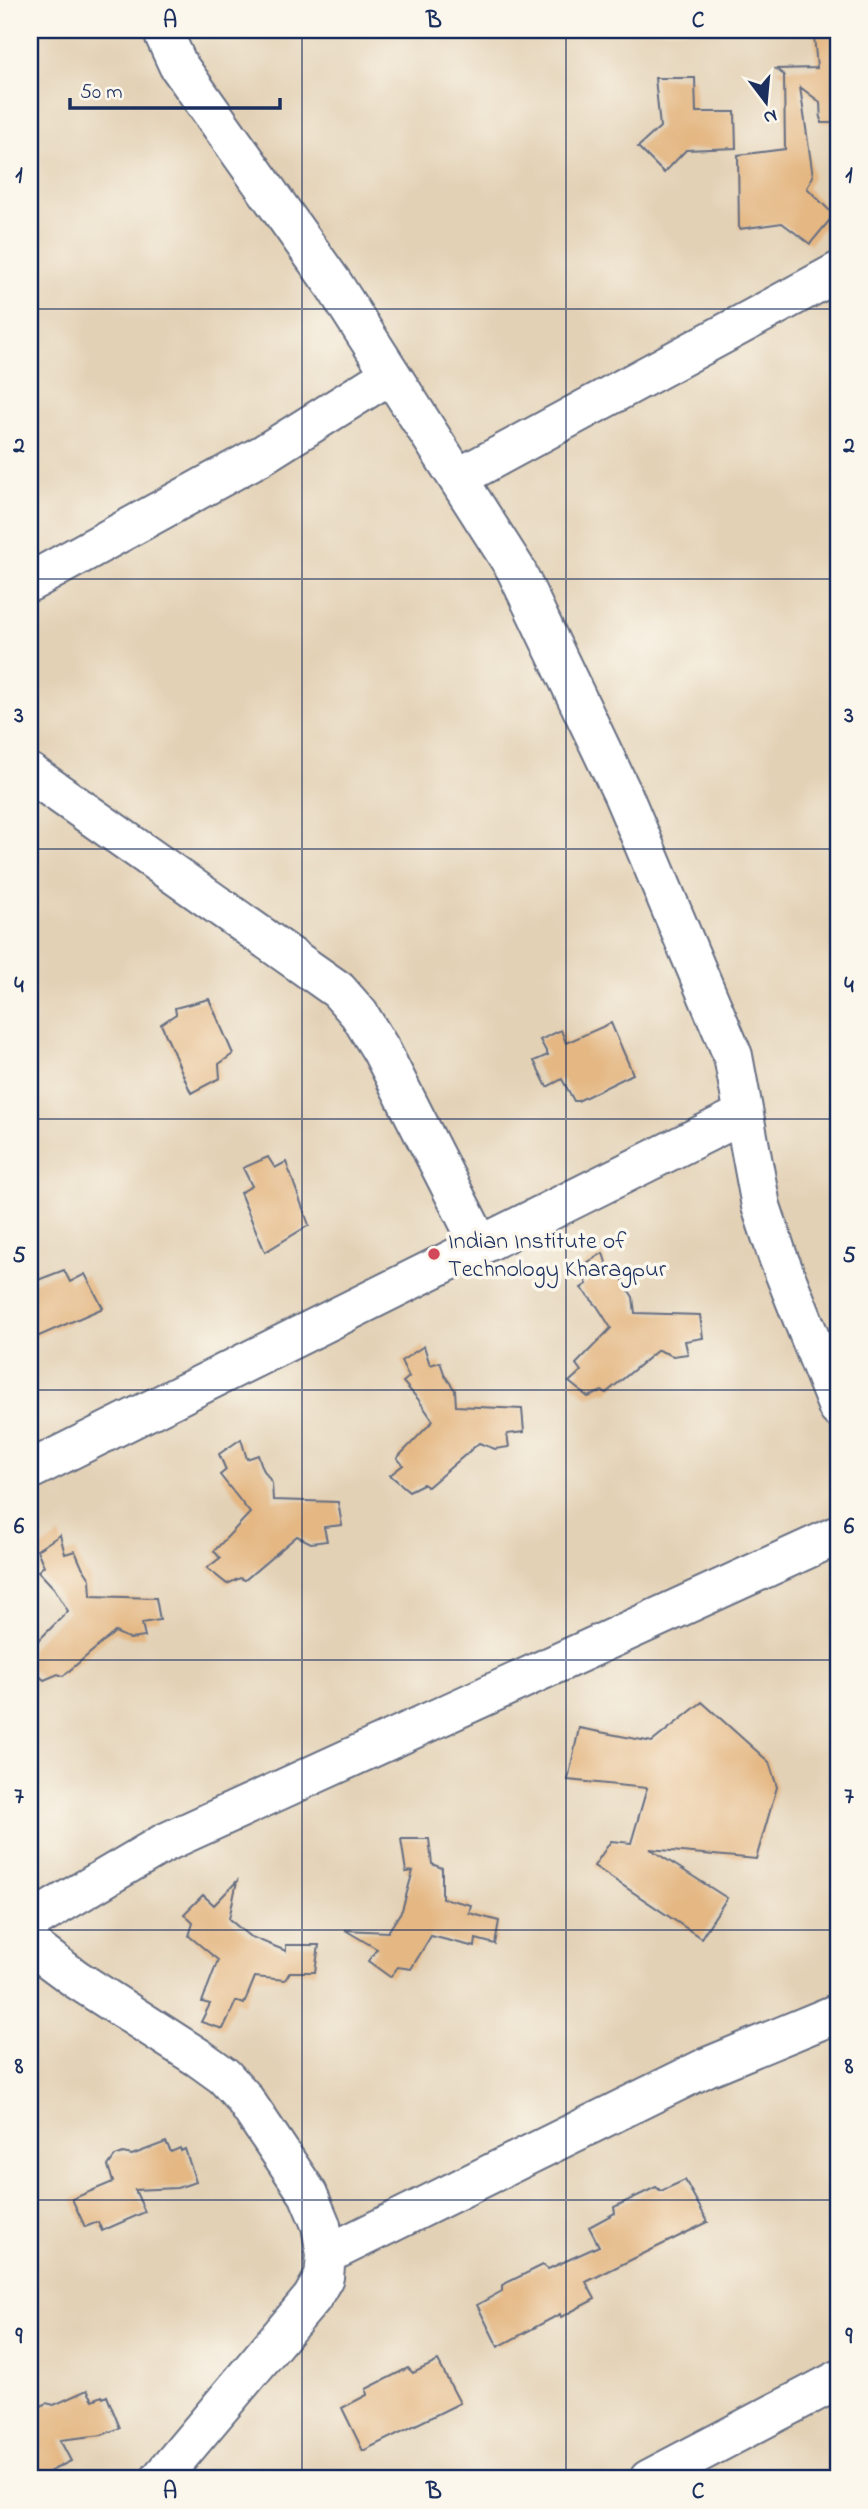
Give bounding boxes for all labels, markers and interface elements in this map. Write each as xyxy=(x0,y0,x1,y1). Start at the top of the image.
text: A xyxy=(163,5,177,38)
text: B xyxy=(425,5,442,38)
text: C xyxy=(692,5,705,38)
scale bar xyxy=(70,66,280,110)
north arrow xyxy=(732,66,802,136)
text: 50 m xyxy=(80,78,123,108)
text: N xyxy=(760,101,780,131)
text: 1 xyxy=(15,160,23,193)
text: 1 xyxy=(845,160,853,193)
text: 2 xyxy=(12,430,25,463)
text: 2 xyxy=(842,430,855,463)
text: 3 xyxy=(13,700,24,733)
text: 3 xyxy=(843,700,854,733)
text: 4 xyxy=(14,970,24,1003)
text: 4 xyxy=(844,970,854,1003)
place label: Indian Institute of Technology Kharagpur xyxy=(448,1225,667,1289)
text: 5 xyxy=(12,1240,26,1273)
text: 5 xyxy=(842,1240,856,1273)
marker: Indian Institute of Technology Kharagpur xyxy=(426,1246,442,1262)
text: 6 xyxy=(14,1511,25,1544)
text: 6 xyxy=(844,1511,855,1544)
text: 7 xyxy=(14,1781,24,1814)
text: 7 xyxy=(844,1781,854,1814)
text: 8 xyxy=(14,2051,24,2084)
text: 8 xyxy=(844,2051,854,2084)
text: 9 xyxy=(15,2321,24,2354)
text: 9 xyxy=(845,2321,854,2354)
text: A xyxy=(163,2476,177,2509)
text: B xyxy=(425,2476,442,2509)
text: C xyxy=(692,2476,705,2509)

